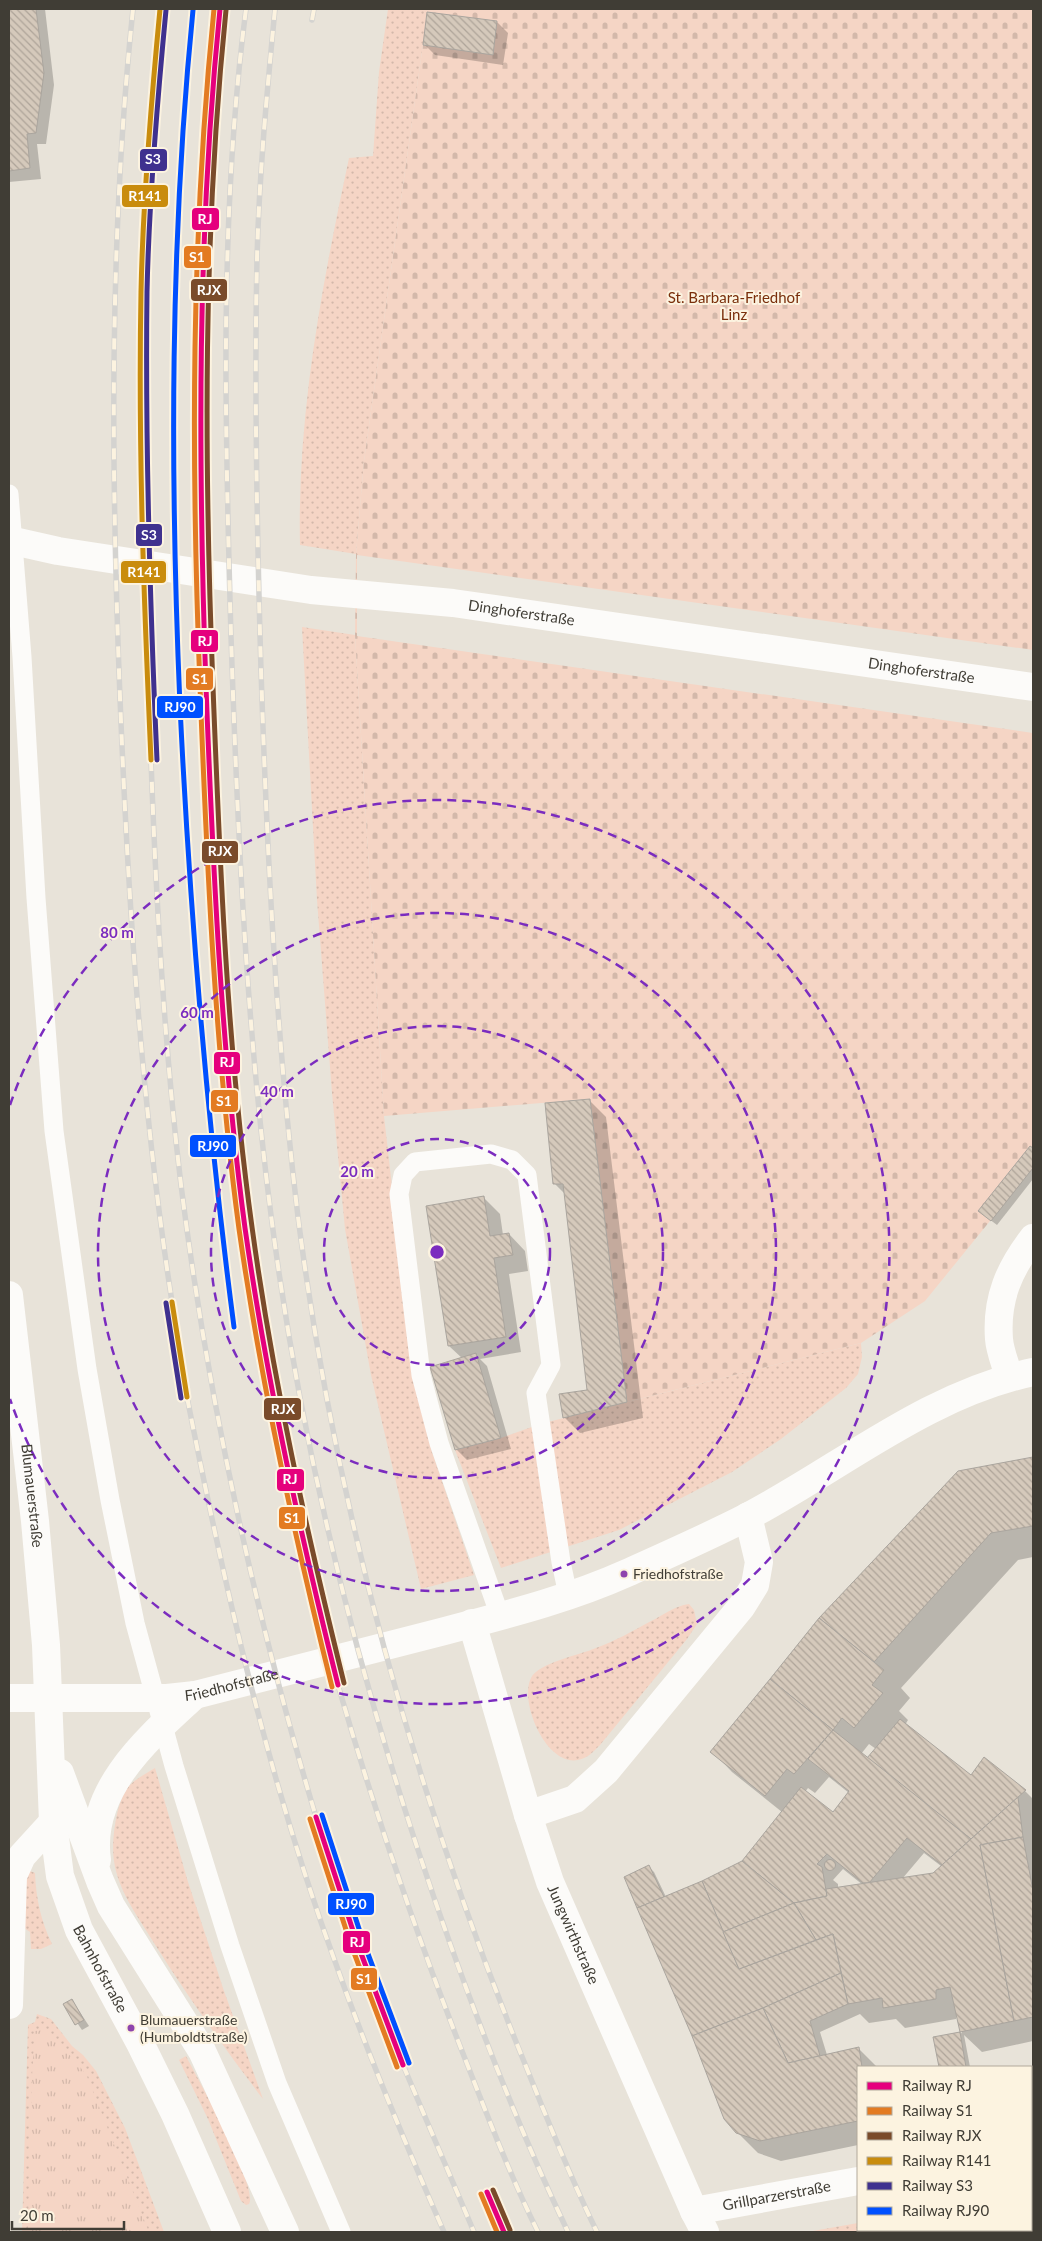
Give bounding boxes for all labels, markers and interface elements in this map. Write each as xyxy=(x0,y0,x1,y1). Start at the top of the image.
line badge: S3 xyxy=(139,148,168,172)
text: S3 xyxy=(145,150,161,167)
line badge: R141 xyxy=(121,184,169,208)
text: R141 xyxy=(128,187,162,204)
line badge: RJ xyxy=(191,207,220,231)
text: RJ xyxy=(197,210,213,227)
line badge: S1 xyxy=(183,245,212,269)
text: S1 xyxy=(189,248,205,265)
line badge: RJX xyxy=(190,278,228,302)
text: RJX xyxy=(197,281,222,298)
park label: St. Barbara-Friedhof Linz xyxy=(668,288,801,323)
line badge: S3 xyxy=(135,523,163,547)
text: S3 xyxy=(141,526,157,543)
line badge: R141 xyxy=(120,560,167,584)
text: R141 xyxy=(127,563,161,580)
street label: Dinghoferstraße xyxy=(467,595,576,629)
line badge: RJ xyxy=(190,629,219,653)
text: RJ xyxy=(197,632,213,649)
street label: Dinghoferstraße xyxy=(867,653,976,686)
line badge: S1 xyxy=(185,667,214,691)
text: S1 xyxy=(192,670,208,687)
line badge: RJ90 xyxy=(156,695,204,719)
text: RJ90 xyxy=(164,698,196,715)
line badge: RJX xyxy=(201,840,239,864)
text: RJX xyxy=(208,842,233,859)
text: 80 m xyxy=(100,923,134,941)
text: 60 m xyxy=(180,1003,214,1021)
line badge: RJ xyxy=(213,1051,241,1075)
text: RJ xyxy=(219,1053,235,1070)
text: 40 m xyxy=(260,1082,294,1100)
line badge: S1 xyxy=(210,1089,239,1113)
text: S1 xyxy=(216,1092,232,1109)
line badge: RJ90 xyxy=(189,1134,237,1158)
text: RJ90 xyxy=(197,1137,229,1154)
text: 20 m xyxy=(340,1162,374,1180)
centre of rings xyxy=(428,1243,446,1261)
line badge: RJX xyxy=(263,1397,302,1421)
text: RJX xyxy=(271,1400,296,1417)
street label: Blumauerstraße xyxy=(18,1443,47,1548)
line badge: RJ xyxy=(276,1468,305,1492)
text: RJ xyxy=(282,1470,298,1487)
line badge: S1 xyxy=(278,1506,306,1530)
text: S1 xyxy=(284,1509,300,1526)
place label: Friedhofstraße xyxy=(633,1565,723,1582)
marker: Friedhofstraße xyxy=(619,1569,629,1579)
street label: Friedhofstraße xyxy=(184,1664,280,1704)
street label: Jungwirthstraße xyxy=(544,1882,604,1987)
line badge: RJ90 xyxy=(327,1892,375,1916)
text: RJ90 xyxy=(335,1895,367,1912)
street label: Bahnhofstraße xyxy=(70,1921,132,2015)
line badge: RJ xyxy=(342,1930,371,1954)
text: RJ xyxy=(349,1933,365,1950)
line badge: S1 xyxy=(350,1967,378,1991)
text: S1 xyxy=(356,1970,372,1987)
place label: Blumauerstraße (Humboldtstraße) xyxy=(140,2011,248,2045)
marker: Blumauerstraße (Humboldtstraße) xyxy=(126,2023,136,2033)
legend xyxy=(857,2066,1032,2231)
text: Railway RJ xyxy=(902,2076,972,2094)
text: Railway S1 xyxy=(902,2101,973,2119)
text: Railway RJX xyxy=(902,2126,982,2144)
text: Railway R141 xyxy=(902,2151,992,2169)
street label: Grillparzerstraße xyxy=(721,2176,832,2214)
text: Railway S3 xyxy=(902,2176,973,2194)
scale bar xyxy=(12,2198,125,2230)
text: Railway RJ90 xyxy=(902,2201,989,2219)
text: 20 m xyxy=(20,2206,54,2224)

